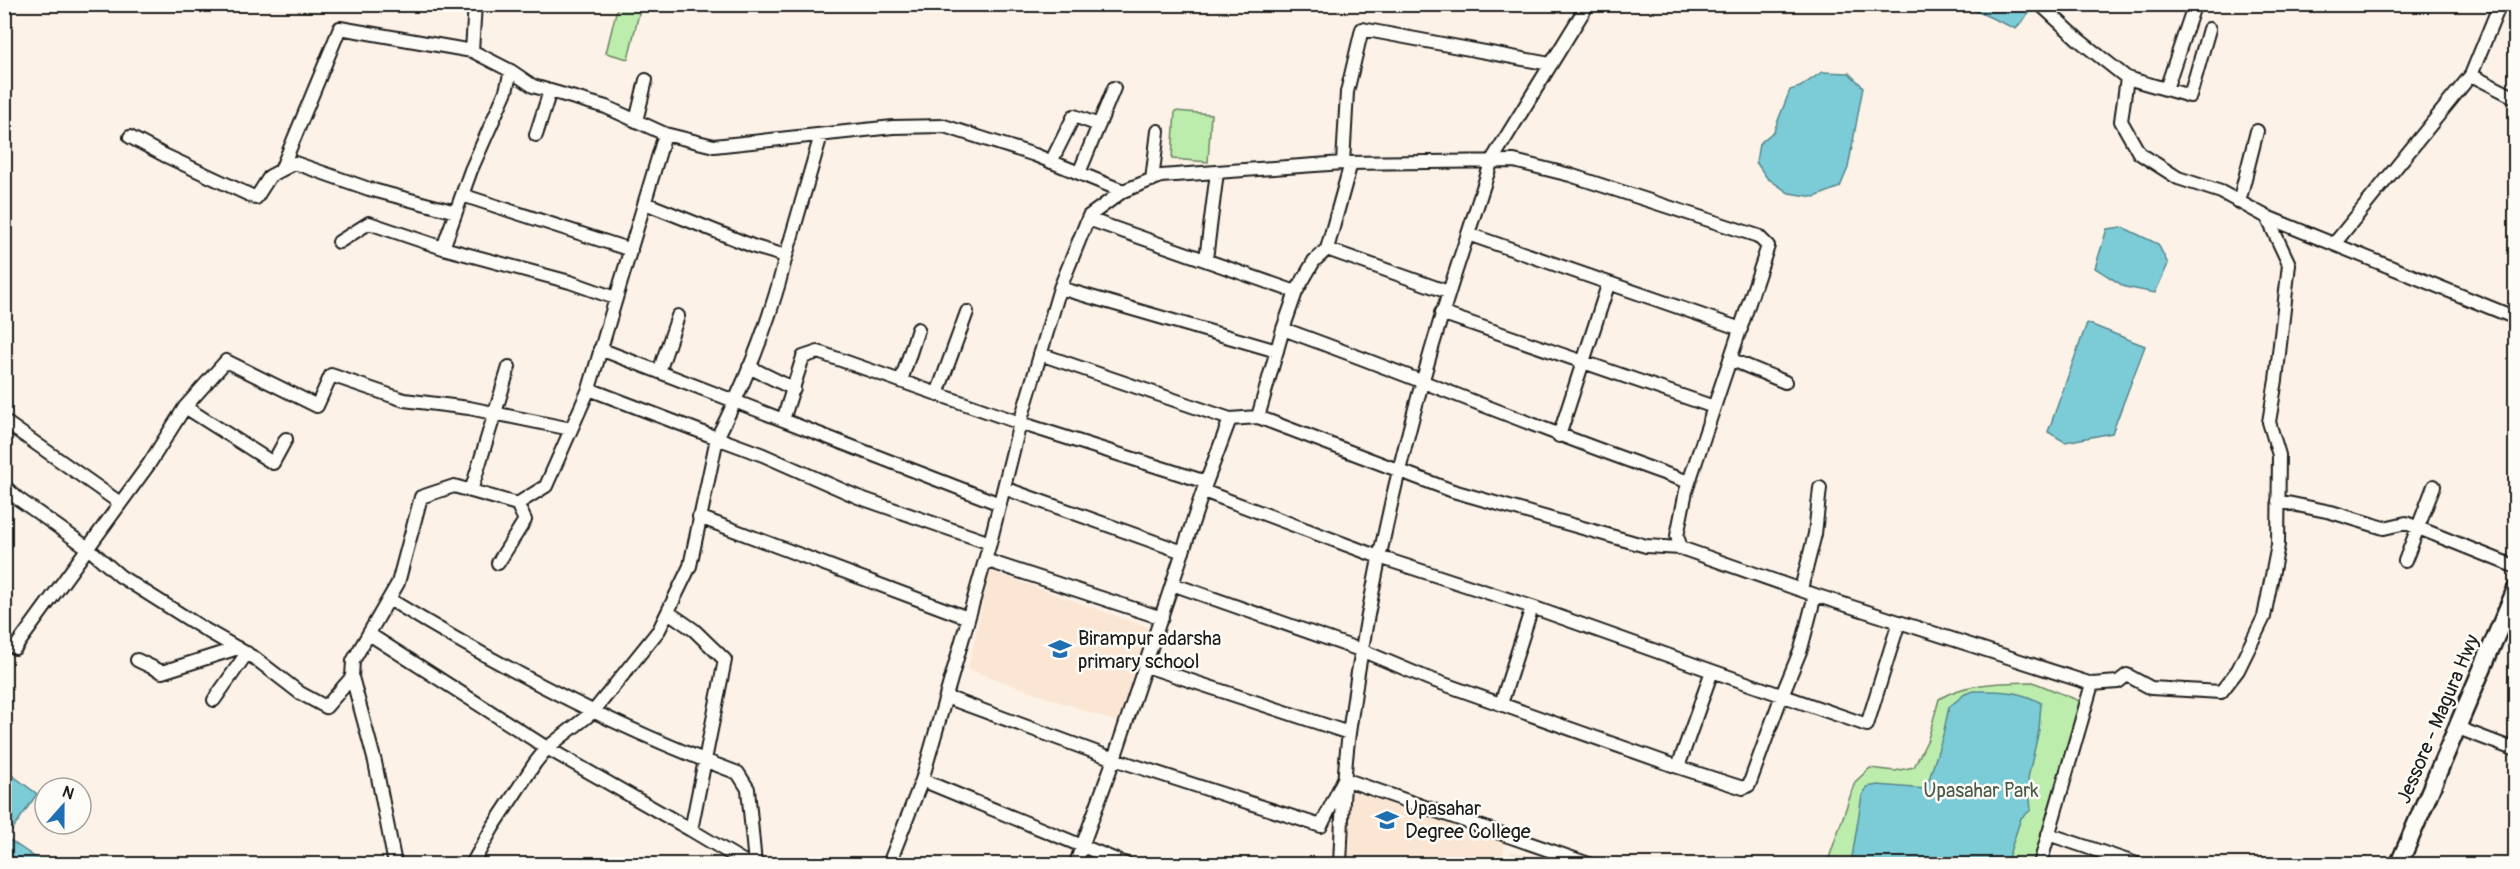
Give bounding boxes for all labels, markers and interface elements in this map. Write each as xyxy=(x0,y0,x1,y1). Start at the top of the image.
place label: Birampur adarsha primary school xyxy=(1078,626,1221,674)
street label: Jessore - Magura Hwy xyxy=(2391,630,2485,807)
school or university icon: Birampur adarsha primary school xyxy=(1047,636,1073,662)
north arrow xyxy=(33,776,93,836)
park label: Upasahar Park xyxy=(1923,778,2039,803)
text: N xyxy=(59,782,77,804)
place label: Upasahar Degree College xyxy=(1405,796,1531,844)
school or university icon: Upasahar Degree College xyxy=(1374,807,1400,833)

